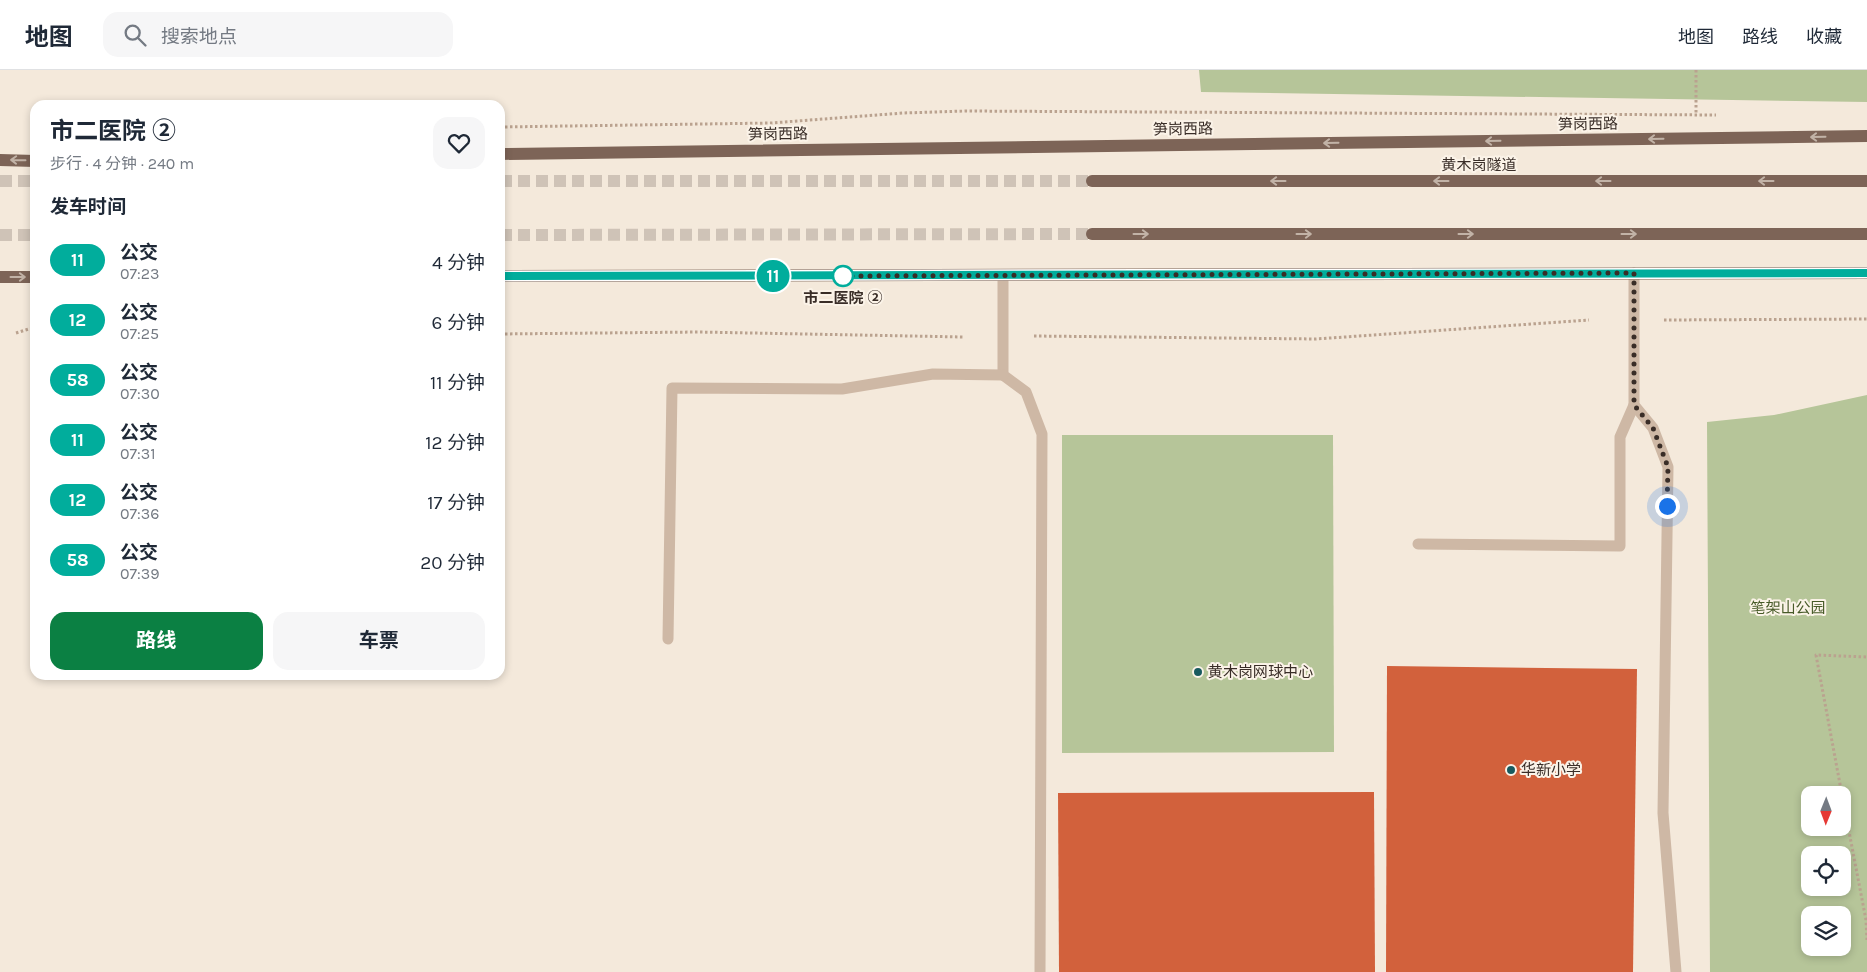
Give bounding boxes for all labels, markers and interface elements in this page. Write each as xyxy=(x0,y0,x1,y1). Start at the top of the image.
search box xyxy=(103,12,453,57)
icon: search xyxy=(121,21,149,49)
text: 地图 xyxy=(25,23,73,51)
text: 搜索地点 xyxy=(161,26,237,48)
text: 地图 xyxy=(1678,26,1714,48)
text: 路线 xyxy=(1742,26,1778,48)
text: 收藏 xyxy=(1806,26,1842,48)
street label: 笋岗西路 xyxy=(1558,114,1618,134)
text: 市二医院 ② xyxy=(50,117,176,145)
button: heart xyxy=(433,117,485,169)
street label: 笋岗西路 xyxy=(1153,119,1213,139)
street label: 笋岗西路 xyxy=(748,124,808,144)
one-way arrow xyxy=(1811,132,1827,142)
one-way arrow xyxy=(1648,134,1664,144)
one-way arrow xyxy=(1486,136,1502,146)
one-way arrow xyxy=(1323,138,1340,148)
text: 步行 · 4 分钟 · 240 m xyxy=(50,154,194,173)
one-way arrow xyxy=(10,156,26,165)
street label: 黄木岗隧道 xyxy=(1441,156,1517,174)
one-way arrow xyxy=(1271,176,1287,186)
one-way arrow xyxy=(1433,176,1450,186)
one-way arrow xyxy=(1596,176,1612,186)
one-way arrow xyxy=(1758,176,1774,186)
text: 发车时间 xyxy=(50,196,126,218)
one-way arrow xyxy=(1132,229,1149,239)
one-way arrow xyxy=(1295,229,1311,239)
one-way arrow xyxy=(1458,229,1474,239)
one-way arrow xyxy=(1620,229,1636,239)
text: 公交 xyxy=(120,242,158,264)
text: 11 xyxy=(71,249,84,271)
text: 4 分钟 xyxy=(432,252,485,274)
line badge: 11 xyxy=(750,260,796,292)
text: 07:23 xyxy=(120,264,159,283)
text: 11 xyxy=(767,265,779,287)
marker: 市二医院 ② xyxy=(832,265,854,287)
one-way arrow xyxy=(9,272,25,282)
place label: 市二医院 ② xyxy=(804,289,882,307)
text: 公交 xyxy=(120,302,158,324)
text: 12 xyxy=(69,309,86,331)
text: 6 分钟 xyxy=(432,312,485,334)
text: 07:25 xyxy=(120,324,159,343)
text: 公交 xyxy=(120,362,158,384)
text: 58 xyxy=(66,369,89,391)
text: 11 分钟 xyxy=(430,372,485,394)
text: 07:30 xyxy=(120,384,160,403)
text: 公交 xyxy=(120,422,158,444)
text: 11 xyxy=(71,429,84,451)
text: 12 分钟 xyxy=(425,432,485,454)
text: 07:31 xyxy=(120,444,155,463)
text: 公交 xyxy=(120,482,158,504)
text: 12 xyxy=(69,489,86,511)
text: 17 分钟 xyxy=(427,492,485,514)
your location xyxy=(1655,494,1680,519)
text: 07:36 xyxy=(120,504,159,523)
text: 公交 xyxy=(120,542,158,564)
text: 58 xyxy=(66,549,89,571)
text: 20 分钟 xyxy=(420,552,485,574)
text: 07:39 xyxy=(120,564,159,583)
park label: 笔架山公园 xyxy=(1750,599,1826,617)
button: 路线 xyxy=(50,612,263,670)
button: 车票 xyxy=(273,612,485,670)
place label: 黄木岗网球中心 xyxy=(1208,663,1313,681)
marker: 黄木岗网球中心 xyxy=(1192,666,1204,678)
place label: 华新小学 xyxy=(1521,761,1581,779)
marker: 华新小学 xyxy=(1505,764,1517,776)
north arrow xyxy=(1801,786,1851,836)
map controls xyxy=(1801,786,1851,956)
button: locate xyxy=(1801,846,1851,896)
button: layers xyxy=(1801,906,1851,956)

